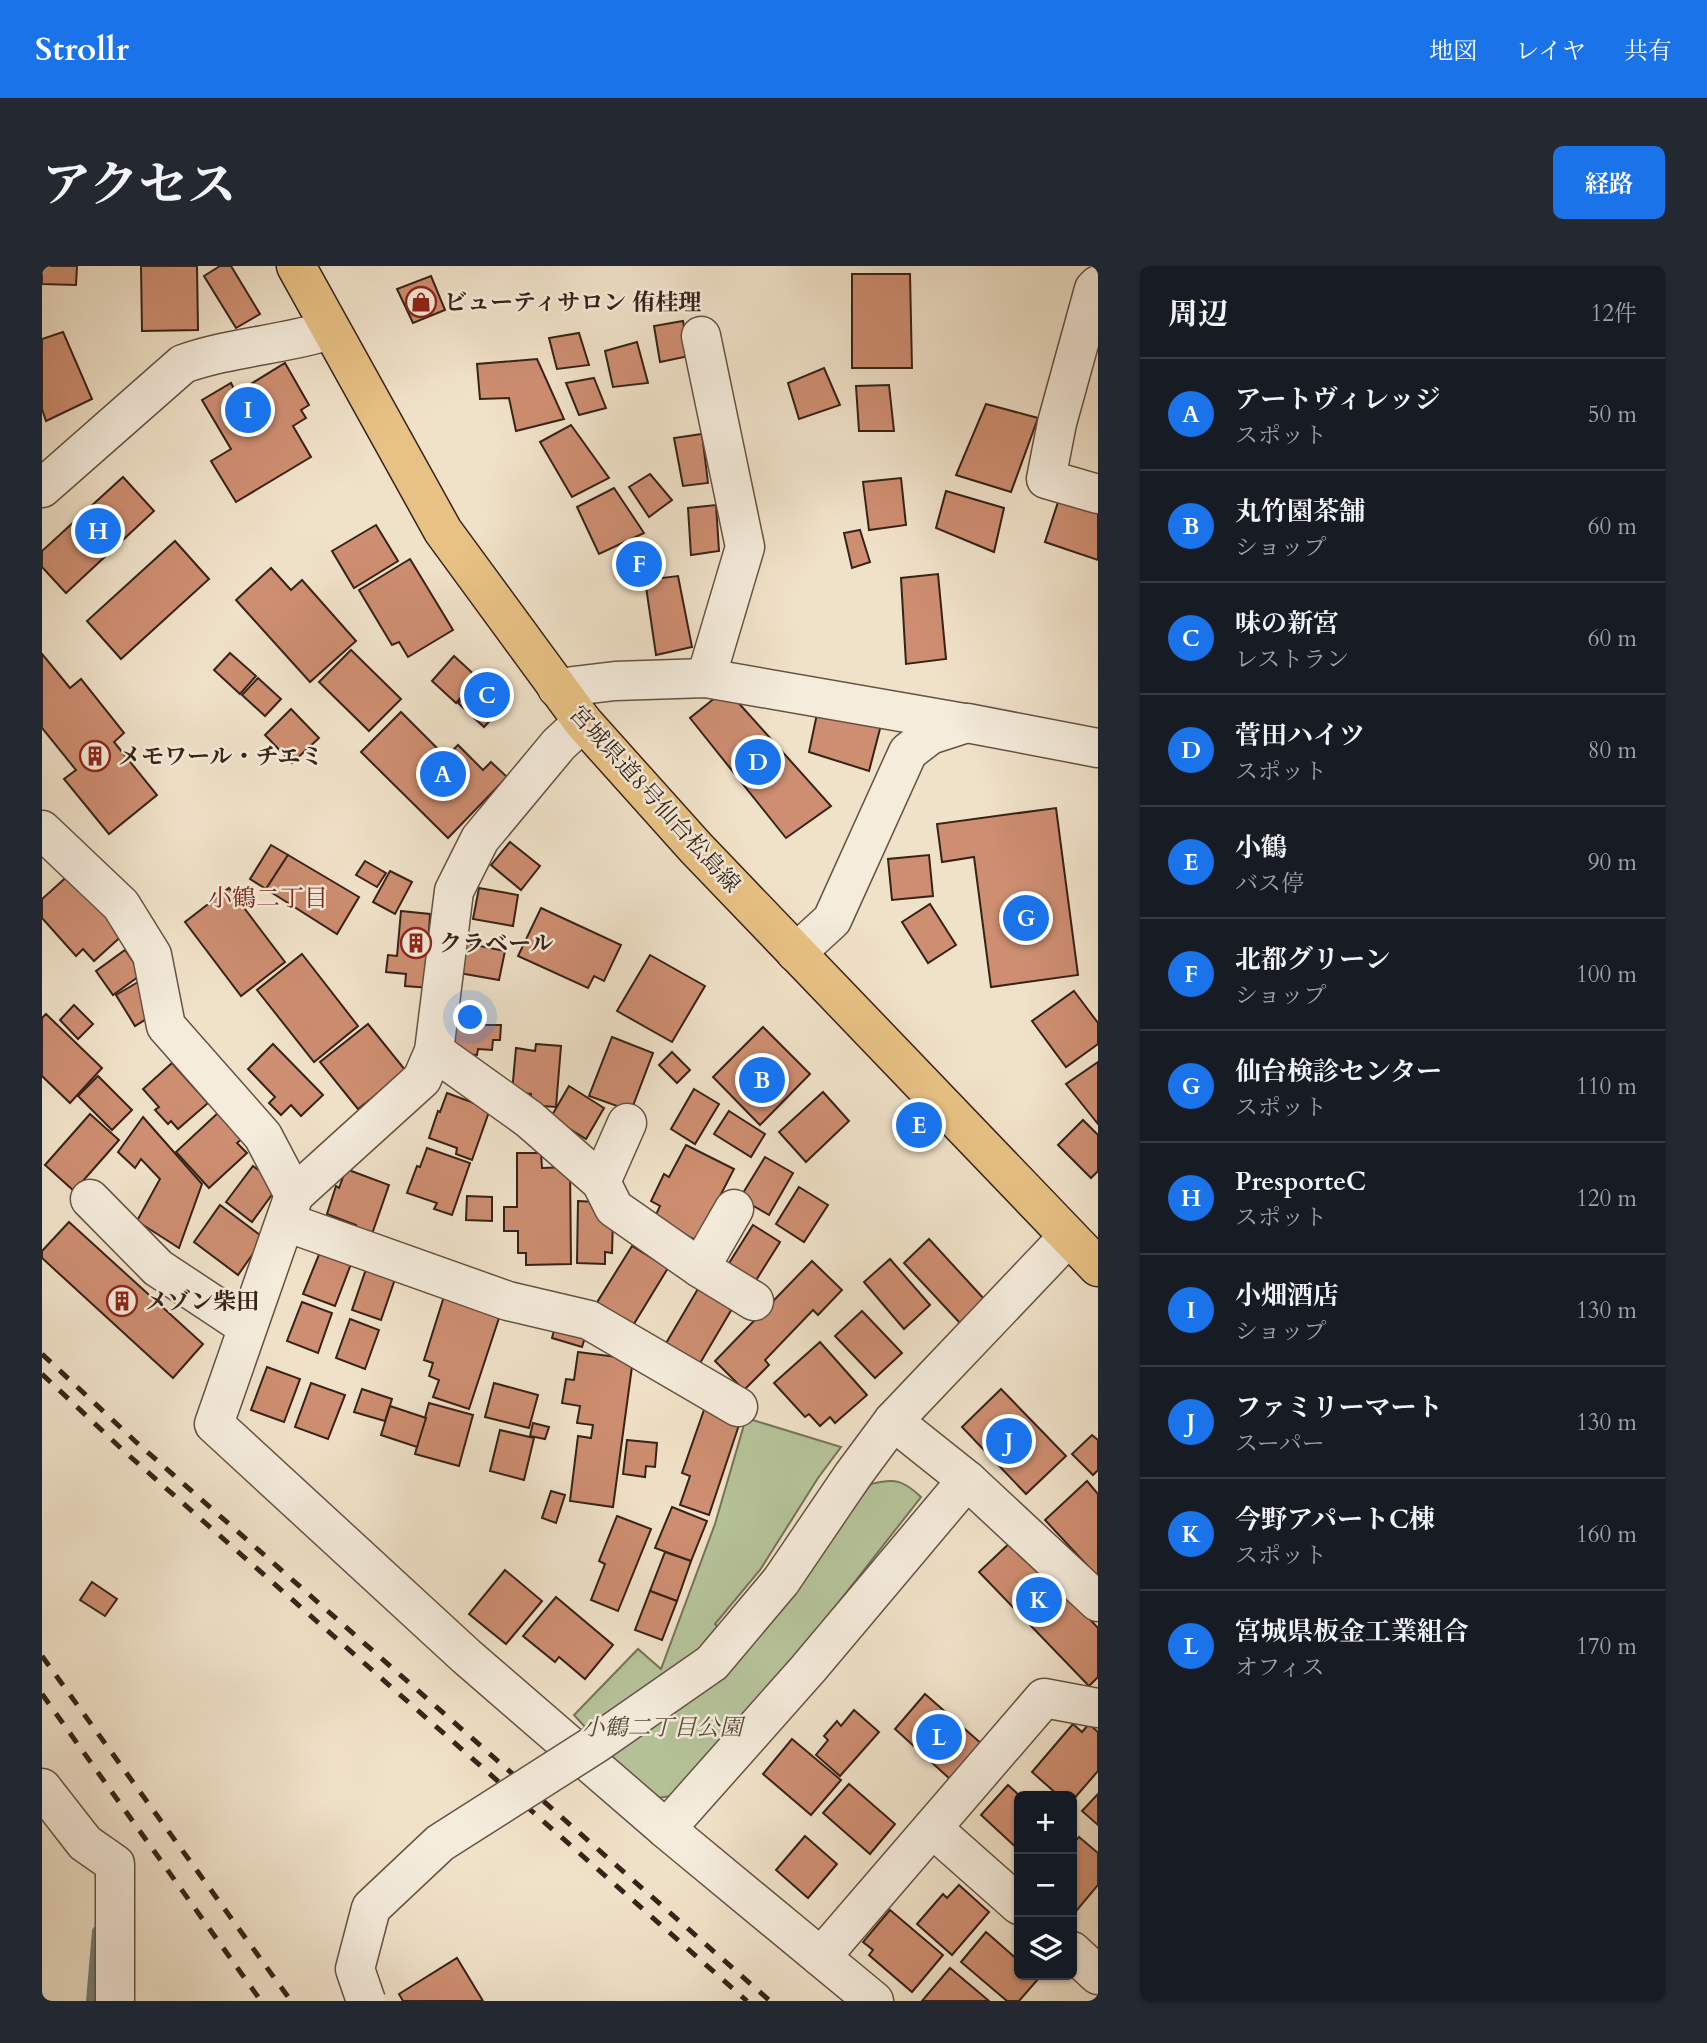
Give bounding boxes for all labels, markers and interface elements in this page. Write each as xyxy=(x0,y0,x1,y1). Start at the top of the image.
text: Strollr xyxy=(35,27,129,72)
text: 地図 xyxy=(1429,35,1477,68)
text: レイヤ xyxy=(1515,35,1586,68)
text: 共有 xyxy=(1624,35,1672,68)
button: 経路 xyxy=(1553,146,1665,219)
text: アクセス xyxy=(42,152,237,219)
shop icon: ビューティサロン 侑桂理 xyxy=(404,285,438,319)
place label: ビューティサロン 侑桂理 xyxy=(444,287,701,318)
text: 周辺 xyxy=(1168,294,1228,335)
text: 12件 xyxy=(1590,298,1637,329)
text: アートヴィレッジ xyxy=(1235,382,1440,417)
pin: I xyxy=(225,384,271,436)
text: A xyxy=(1182,399,1200,430)
text: 50 m xyxy=(1588,399,1637,430)
text: スポット xyxy=(1235,420,1327,451)
text: 丸竹園茶舗 xyxy=(1235,494,1365,529)
pin: H xyxy=(75,505,121,557)
text: B xyxy=(1183,511,1199,542)
text: 60 m xyxy=(1588,511,1637,542)
text: ショップ xyxy=(1235,532,1327,563)
pin: F xyxy=(616,538,662,590)
text: 味の新宮 xyxy=(1235,606,1339,641)
text: C xyxy=(1182,623,1200,654)
text: 60 m xyxy=(1588,623,1637,654)
text: レストラン xyxy=(1235,644,1349,675)
pin: C xyxy=(464,669,510,721)
street label: 宮城県道8号仙台松島線 xyxy=(563,699,747,899)
text: 菅田ハイツ xyxy=(1235,718,1365,753)
text: D xyxy=(1181,735,1201,766)
text: 80 m xyxy=(1588,735,1637,766)
pin: D xyxy=(735,736,781,788)
building icon: メモワール・チエミ xyxy=(78,739,112,773)
place label: メモワール・チエミ xyxy=(118,741,324,772)
pin: A xyxy=(420,748,466,800)
text: スポット xyxy=(1235,756,1327,787)
text: 小鶴 xyxy=(1235,830,1287,865)
text: E xyxy=(1184,847,1198,878)
text: 90 m xyxy=(1588,847,1637,878)
text: バス停 xyxy=(1235,868,1304,899)
district label: 小鶴二丁目 xyxy=(208,882,328,915)
pin: G xyxy=(1003,892,1049,944)
building icon: クラベール xyxy=(399,926,433,960)
place label: クラベール xyxy=(439,928,554,959)
text: 北都グリーン xyxy=(1235,942,1390,977)
text: F xyxy=(1184,959,1198,990)
text: 100 m xyxy=(1576,959,1637,990)
text: ショップ xyxy=(1235,980,1327,1011)
your location xyxy=(453,1000,487,1034)
pin: B xyxy=(739,1054,785,1106)
text: 仙台検診センター xyxy=(1235,1054,1442,1089)
text: G xyxy=(1182,1071,1200,1102)
text: 110 m xyxy=(1576,1071,1637,1102)
text: スポット xyxy=(1235,1092,1327,1123)
pin: E xyxy=(896,1099,942,1151)
text: PresporteC xyxy=(1235,1164,1366,1199)
text: H xyxy=(1181,1183,1201,1214)
text: 120 m xyxy=(1576,1183,1637,1214)
text: スポット xyxy=(1235,1202,1327,1233)
text: 小畑酒店 xyxy=(1235,1278,1339,1313)
building icon: メゾン柴田 xyxy=(105,1284,139,1318)
place label: メゾン柴田 xyxy=(145,1286,259,1317)
text: I xyxy=(1187,1295,1195,1326)
text: 130 m xyxy=(1576,1295,1637,1326)
text: ショップ xyxy=(1235,1316,1327,1347)
text: ファミリーマート xyxy=(1235,1390,1442,1425)
text: J xyxy=(1187,1407,1195,1438)
text: 130 m xyxy=(1576,1407,1637,1438)
pin: J xyxy=(986,1415,1032,1467)
text: スーパー xyxy=(1235,1428,1325,1459)
text: 今野アパートC棟 xyxy=(1235,1502,1435,1537)
text: K xyxy=(1182,1519,1200,1550)
text: 160 m xyxy=(1576,1519,1637,1550)
text: スポット xyxy=(1235,1540,1327,1571)
pin: K xyxy=(1016,1574,1062,1626)
text: 宮城県板金工業組合 xyxy=(1235,1614,1469,1649)
text: L xyxy=(1184,1631,1198,1662)
text: 170 m xyxy=(1576,1631,1637,1662)
text: オフィス xyxy=(1235,1652,1324,1683)
pin: L xyxy=(916,1711,962,1763)
park label: 小鶴二丁目公園 xyxy=(582,1712,747,1743)
map controls xyxy=(1014,1791,1077,1980)
button: + xyxy=(1014,1791,1077,1854)
button: − xyxy=(1014,1854,1077,1917)
button: layers xyxy=(1014,1917,1077,1980)

